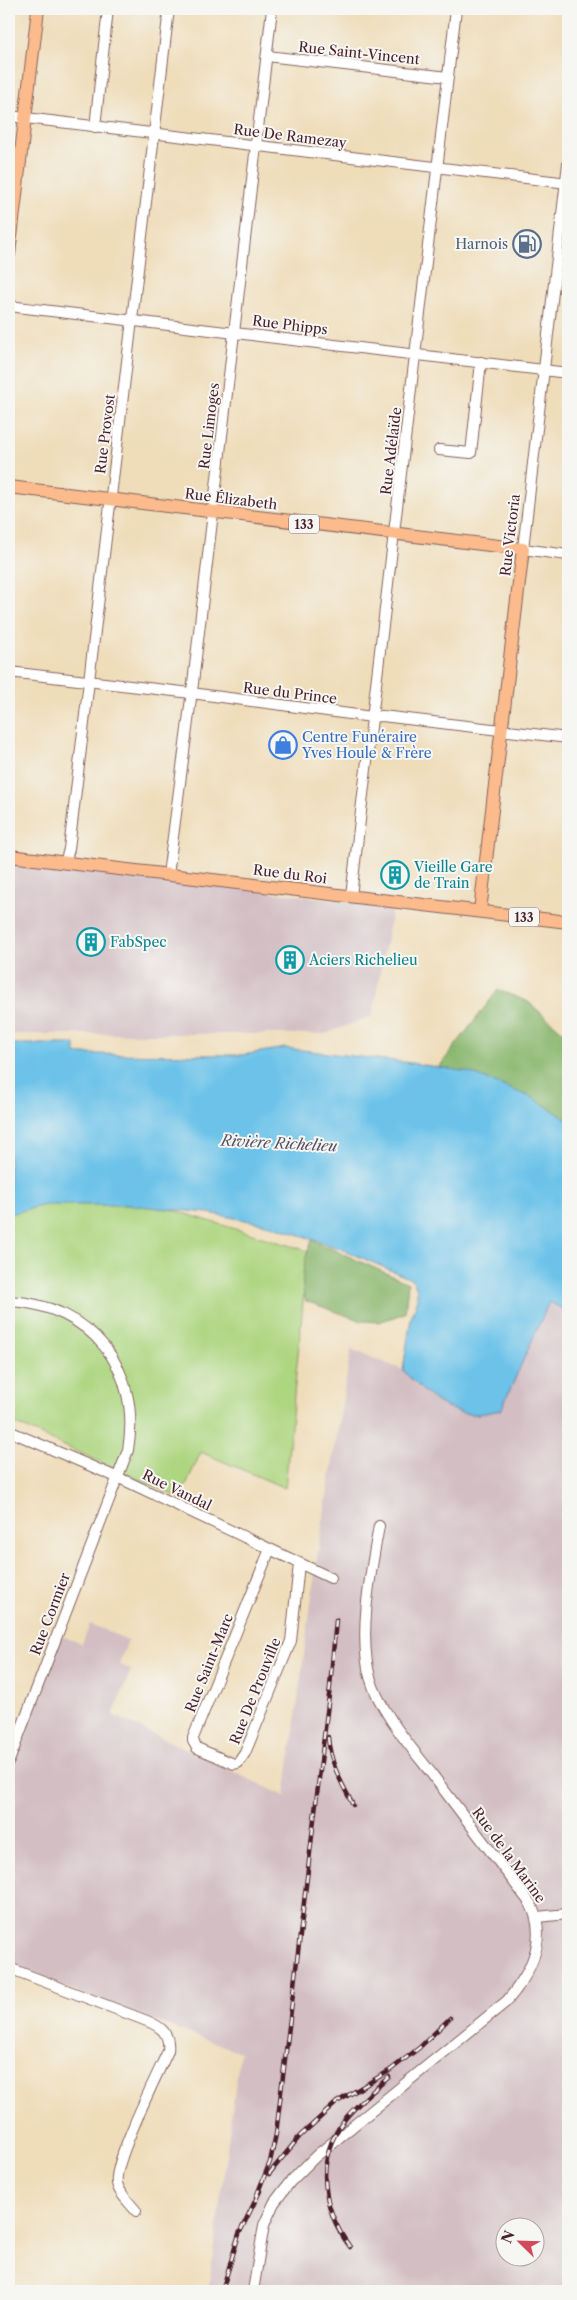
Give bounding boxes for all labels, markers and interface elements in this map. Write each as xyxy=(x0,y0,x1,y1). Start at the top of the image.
street label: Rue Saint-Vincent xyxy=(297,38,421,68)
street label: Rue De Ramezay xyxy=(232,120,348,152)
fuel station icon: Harnois xyxy=(512,229,542,259)
place label: Harnois xyxy=(455,235,508,253)
street label: Rue Phipps xyxy=(251,311,329,339)
street label: Rue Limoges xyxy=(195,382,223,470)
street label: Rue Provost xyxy=(91,393,119,475)
street label: Rue Adélaïde xyxy=(377,406,405,496)
street label: Rue Élizabeth xyxy=(184,484,279,514)
street label: Rue Victoria xyxy=(496,492,524,577)
road number: 133 xyxy=(289,514,319,534)
street label: Rue du Prince xyxy=(242,678,338,708)
place label: Centre Funéraire Yves Houle & Frère xyxy=(301,728,432,762)
shop icon: Centre Funéraire Yves Houle & Frère xyxy=(268,730,298,760)
place label: Vieille Gare de Train xyxy=(413,858,493,892)
building icon: Vieille Gare de Train xyxy=(380,860,410,890)
street label: Rue du Roi xyxy=(252,861,328,887)
road number: 133 xyxy=(509,908,539,926)
building icon: FabSpec xyxy=(76,927,106,957)
place label: FabSpec xyxy=(110,933,167,951)
building icon: Aciers Richelieu xyxy=(275,945,305,975)
place label: Aciers Richelieu xyxy=(308,951,418,969)
water label: Rivière Richelieu xyxy=(220,1130,338,1156)
street label: Rue Vandal xyxy=(139,1465,215,1515)
street label: Rue Cormier xyxy=(26,1570,74,1658)
street label: Rue Saint-Marc xyxy=(181,1611,237,1715)
street label: Rue De Prouville xyxy=(225,1635,285,1747)
street label: Rue de la Marine xyxy=(468,1804,550,1906)
north arrow xyxy=(494,2218,544,2268)
text: N xyxy=(497,2228,519,2246)

